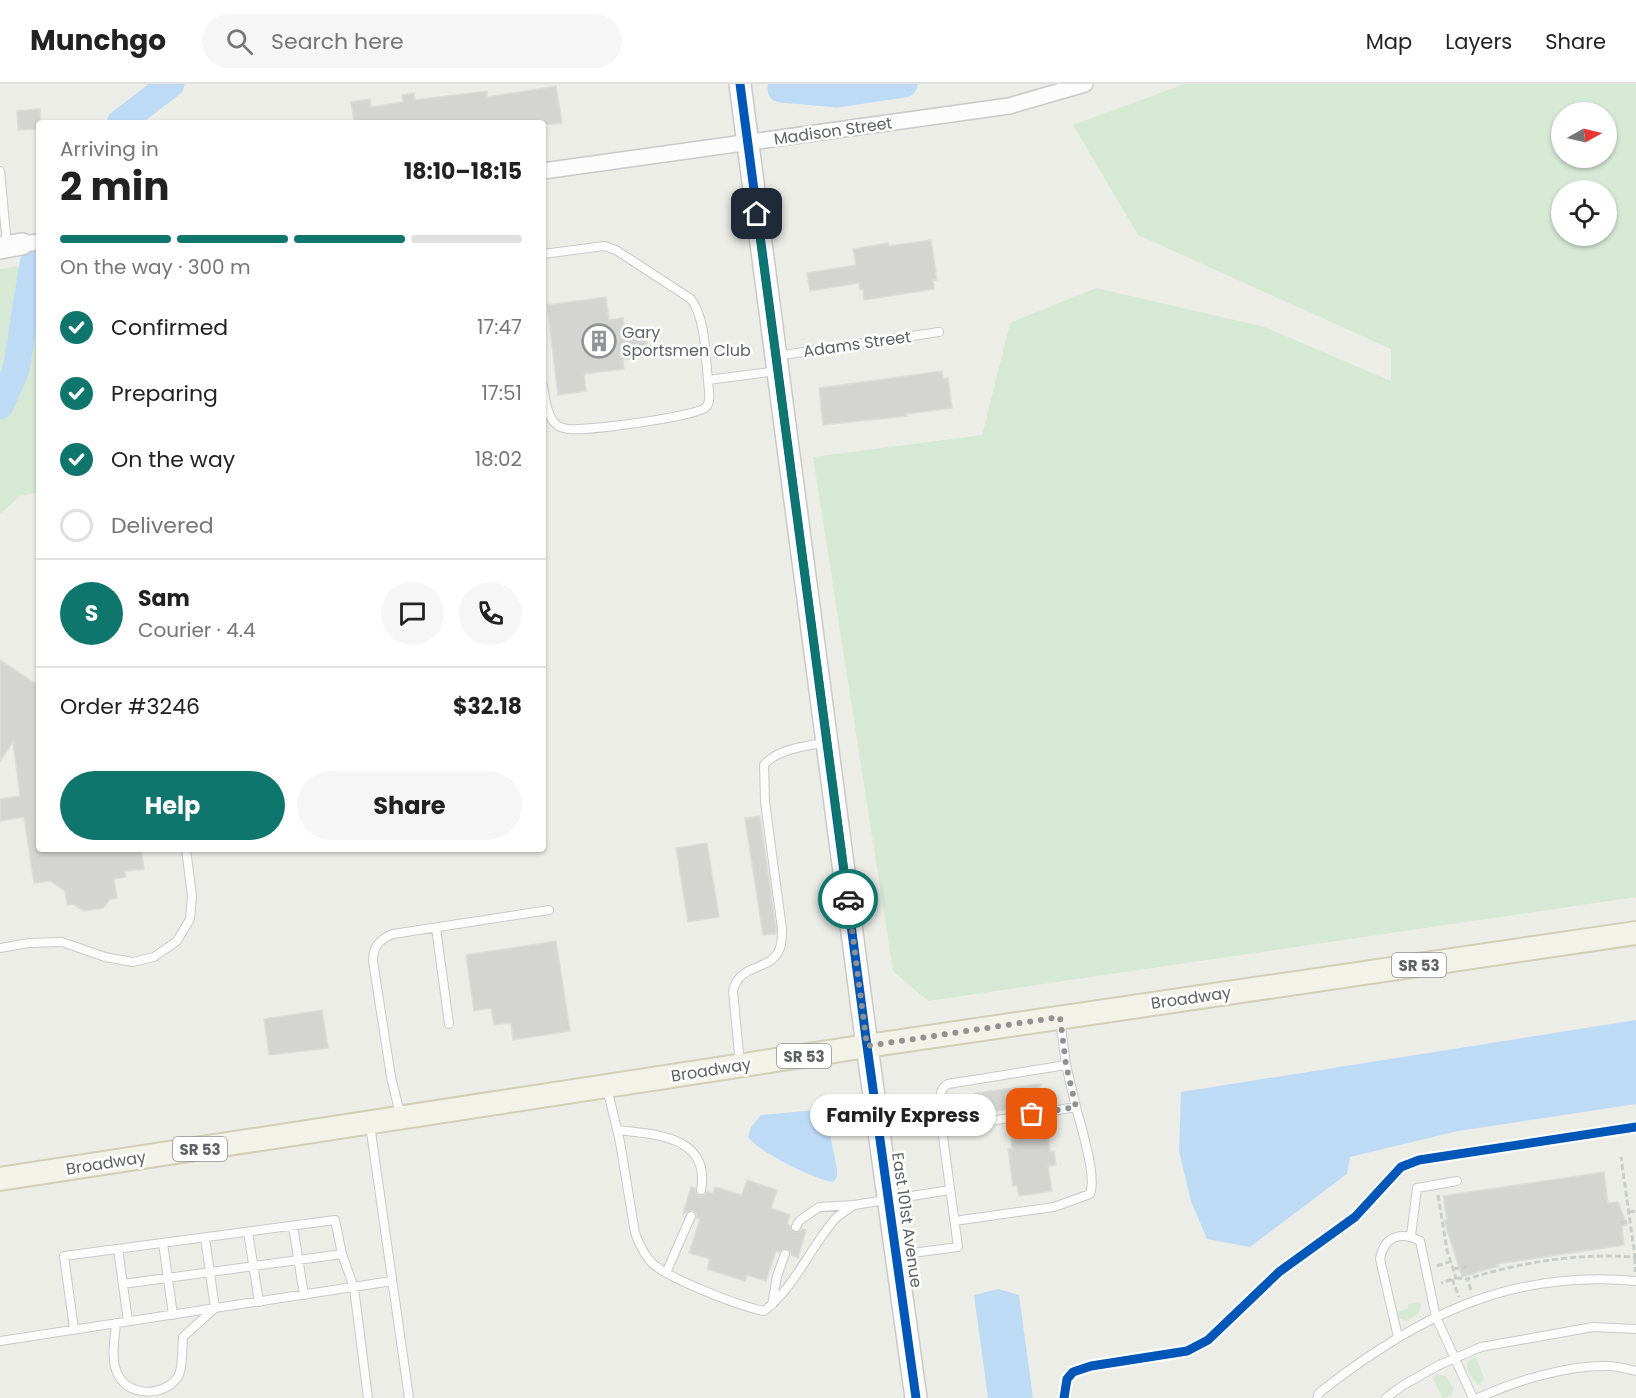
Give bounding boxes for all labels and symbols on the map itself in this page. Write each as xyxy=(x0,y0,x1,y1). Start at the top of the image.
north arrow xyxy=(1551,102,1617,168)
street label: Madison Street xyxy=(772,111,894,151)
pin xyxy=(731,188,782,239)
place label: Gary Sportsmen Club xyxy=(622,321,751,362)
building icon: Gary Sportsmen Club xyxy=(581,323,617,359)
street label: Adams Street xyxy=(802,325,912,363)
courier xyxy=(818,869,878,929)
road number: SR 53 xyxy=(1392,953,1446,977)
street label: Broadway xyxy=(1149,981,1233,1015)
road number: SR 53 xyxy=(777,1044,831,1068)
street label: Broadway xyxy=(669,1052,753,1088)
pin xyxy=(1006,1088,1057,1139)
callout: Family Express xyxy=(810,1093,996,1135)
road number: SR 53 xyxy=(173,1137,227,1161)
street label: Broadway xyxy=(64,1145,148,1181)
street label: East 101st Avenue xyxy=(886,1151,928,1289)

